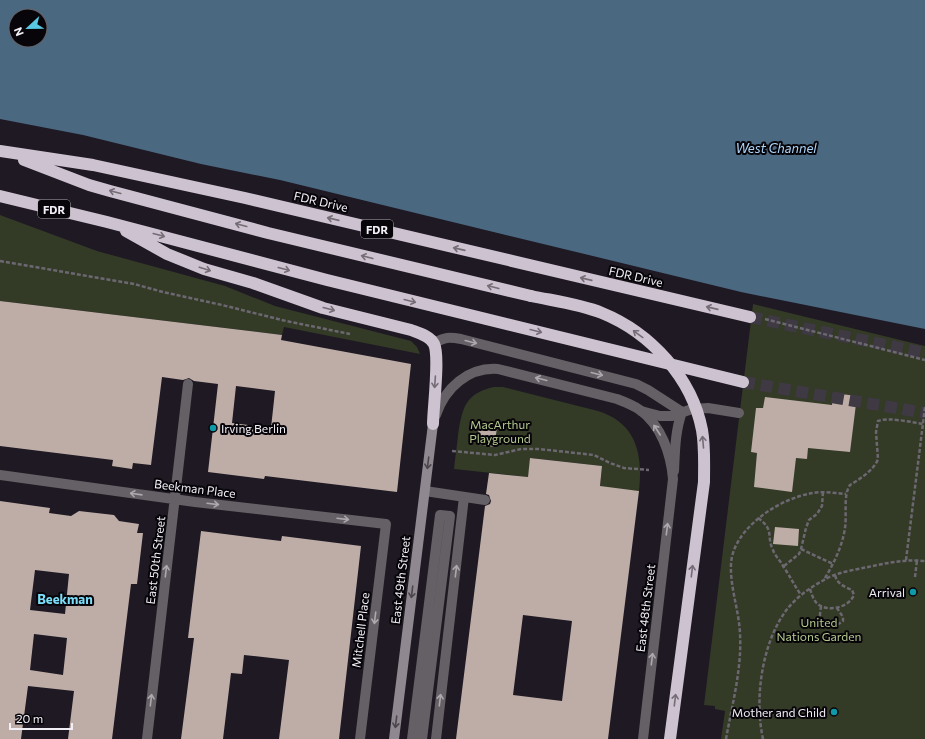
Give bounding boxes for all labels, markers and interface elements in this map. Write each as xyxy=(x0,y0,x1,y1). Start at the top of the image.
north arrow xyxy=(8,8,48,48)
text: N xyxy=(11,26,26,38)
water label: West Channel xyxy=(735,140,817,156)
one-way arrow xyxy=(109,188,122,195)
street label: FDR Drive xyxy=(293,188,349,214)
road number: FDR xyxy=(38,200,70,218)
one-way arrow xyxy=(327,214,340,222)
road number: FDR xyxy=(361,220,393,238)
one-way arrow xyxy=(235,221,248,229)
one-way arrow xyxy=(152,232,165,240)
one-way arrow xyxy=(453,244,466,252)
one-way arrow xyxy=(361,252,374,260)
street label: FDR Drive xyxy=(608,263,664,289)
one-way arrow xyxy=(199,266,212,273)
one-way arrow xyxy=(277,266,290,273)
one-way arrow xyxy=(580,274,593,282)
one-way arrow xyxy=(487,283,500,290)
one-way arrow xyxy=(403,297,416,305)
one-way arrow xyxy=(706,304,719,312)
one-way arrow xyxy=(322,306,335,314)
one-way arrow xyxy=(530,328,543,336)
one-way arrow xyxy=(633,330,644,338)
one-way arrow xyxy=(464,338,477,346)
one-way arrow xyxy=(590,370,603,378)
one-way arrow xyxy=(432,375,439,388)
one-way arrow xyxy=(535,375,548,383)
park label: MacArthur Playground xyxy=(469,417,531,445)
place label: Irving Berlin xyxy=(221,421,286,435)
marker: Irving Berlin xyxy=(208,423,218,433)
one-way arrow xyxy=(653,425,661,436)
one-way arrow xyxy=(700,436,707,449)
one-way arrow xyxy=(424,456,432,469)
street label: Beekman Place xyxy=(153,476,237,500)
one-way arrow xyxy=(130,490,143,498)
one-way arrow xyxy=(206,500,219,508)
street label: East 50th Street xyxy=(143,515,167,605)
one-way arrow xyxy=(336,515,349,522)
one-way arrow xyxy=(664,523,671,536)
street label: East 49th Street xyxy=(388,535,412,625)
street label: East 48th Street xyxy=(633,563,657,653)
one-way arrow xyxy=(163,565,170,578)
one-way arrow xyxy=(452,565,459,578)
one-way arrow xyxy=(688,565,696,578)
one-way arrow xyxy=(408,585,416,598)
place label: Arrival xyxy=(869,585,905,599)
marker: Arrival xyxy=(908,587,918,597)
district label: Beekman xyxy=(37,591,93,607)
street label: Mitchell Place xyxy=(348,591,372,669)
one-way arrow xyxy=(371,611,379,624)
park label: United Nations Garden xyxy=(777,615,861,643)
one-way arrow xyxy=(649,652,656,665)
one-way arrow xyxy=(147,694,155,707)
one-way arrow xyxy=(436,694,444,707)
one-way arrow xyxy=(671,694,679,707)
scale bar xyxy=(10,705,72,731)
place label: Mother and Child xyxy=(732,705,826,719)
marker: Mother and Child xyxy=(829,707,839,717)
text: 20 m xyxy=(16,711,43,725)
one-way arrow xyxy=(392,715,400,728)

